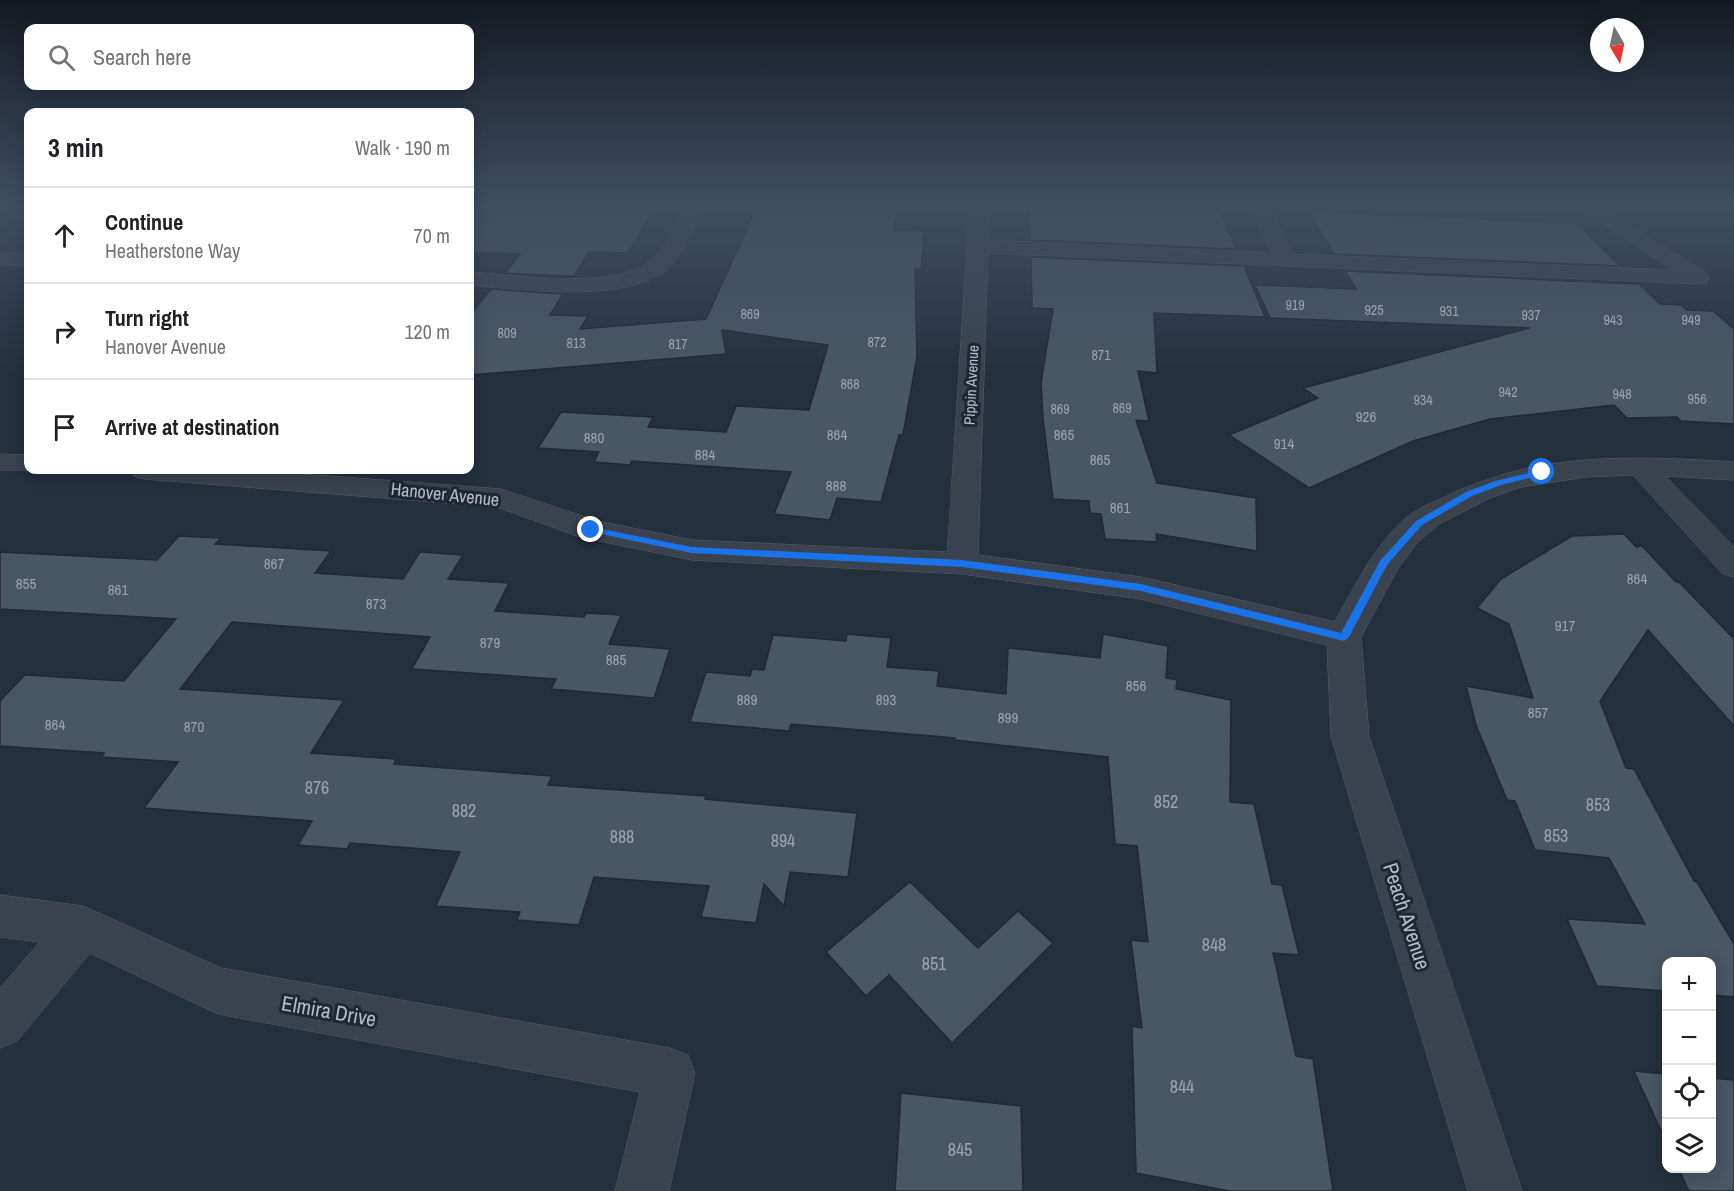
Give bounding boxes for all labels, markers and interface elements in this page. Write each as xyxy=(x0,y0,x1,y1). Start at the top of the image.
north arrow xyxy=(1590,18,1644,72)
search box xyxy=(24,24,474,90)
icon: search xyxy=(45,41,78,74)
text: Search here xyxy=(93,42,191,72)
text: 3 min xyxy=(48,130,104,165)
text: Walk · 190 m xyxy=(355,134,450,161)
text: Continue xyxy=(105,207,183,237)
icon: ahead xyxy=(48,219,81,252)
text: 70 m xyxy=(414,222,450,249)
text: Heatherstone Way xyxy=(105,237,240,264)
house number: 919 xyxy=(1285,296,1305,314)
house number: 925 xyxy=(1364,301,1384,319)
house number: 931 xyxy=(1439,302,1459,320)
text: Turn right xyxy=(105,303,189,333)
house number: 869 xyxy=(740,305,760,323)
house number: 937 xyxy=(1521,306,1541,324)
house number: 943 xyxy=(1603,311,1623,329)
house number: 949 xyxy=(1681,311,1701,329)
icon: right xyxy=(48,315,81,348)
text: 120 m xyxy=(404,318,450,345)
house number: 809 xyxy=(497,324,517,342)
text: Hanover Avenue xyxy=(105,333,226,360)
house number: 872 xyxy=(867,333,887,351)
house number: 813 xyxy=(566,334,586,352)
house number: 817 xyxy=(668,335,688,353)
street label: Pippin Avenue xyxy=(958,344,984,425)
house number: 871 xyxy=(1091,346,1111,364)
house number: 868 xyxy=(840,375,860,393)
house number: 942 xyxy=(1498,383,1518,401)
house number: 948 xyxy=(1612,385,1632,403)
house number: 956 xyxy=(1687,390,1707,408)
house number: 934 xyxy=(1413,391,1433,409)
house number: 869 xyxy=(1112,399,1132,417)
house number: 869 xyxy=(1050,400,1070,418)
house number: 926 xyxy=(1356,406,1376,427)
icon: arrive xyxy=(48,411,81,444)
text: Arrive at destination xyxy=(105,412,279,442)
house number: 864 xyxy=(827,424,847,445)
house number: 865 xyxy=(1054,424,1074,445)
house number: 880 xyxy=(584,427,604,448)
house number: 914 xyxy=(1274,433,1294,454)
house number: 884 xyxy=(695,444,715,465)
house number: 865 xyxy=(1090,449,1110,470)
route start xyxy=(1528,458,1554,484)
house number: 888 xyxy=(826,475,846,496)
street label: Hanover Avenue xyxy=(390,476,500,512)
house number: 861 xyxy=(1110,497,1130,518)
route end xyxy=(577,516,603,542)
house number: 867 xyxy=(264,553,284,574)
house number: 864 xyxy=(1627,568,1647,589)
house number: 855 xyxy=(16,573,36,594)
house number: 861 xyxy=(108,579,128,600)
house number: 873 xyxy=(366,593,386,614)
house number: 917 xyxy=(1555,615,1575,636)
house number: 879 xyxy=(480,632,500,653)
house number: 885 xyxy=(606,649,626,670)
house number: 856 xyxy=(1126,675,1146,696)
house number: 889 xyxy=(737,689,757,710)
house number: 893 xyxy=(876,689,896,710)
house number: 857 xyxy=(1528,702,1548,723)
house number: 899 xyxy=(998,707,1018,728)
house number: 864 xyxy=(45,714,65,735)
house number: 870 xyxy=(184,716,204,737)
house number: 876 xyxy=(305,775,329,800)
house number: 852 xyxy=(1154,789,1178,814)
house number: 853 xyxy=(1586,792,1610,817)
house number: 882 xyxy=(452,798,476,823)
house number: 853 xyxy=(1544,823,1568,848)
house number: 888 xyxy=(610,824,634,849)
house number: 894 xyxy=(771,828,795,853)
street label: Peach Avenue xyxy=(1376,859,1438,973)
house number: 848 xyxy=(1202,932,1226,957)
house number: 851 xyxy=(922,951,947,976)
map controls xyxy=(1662,957,1716,1173)
button: + xyxy=(1662,957,1716,1011)
street label: Elmira Drive xyxy=(279,988,379,1034)
button: − xyxy=(1662,1011,1716,1065)
button: locate xyxy=(1662,1065,1716,1119)
house number: 844 xyxy=(1170,1074,1194,1099)
button: layers xyxy=(1662,1119,1716,1173)
house number: 845 xyxy=(948,1137,972,1162)

